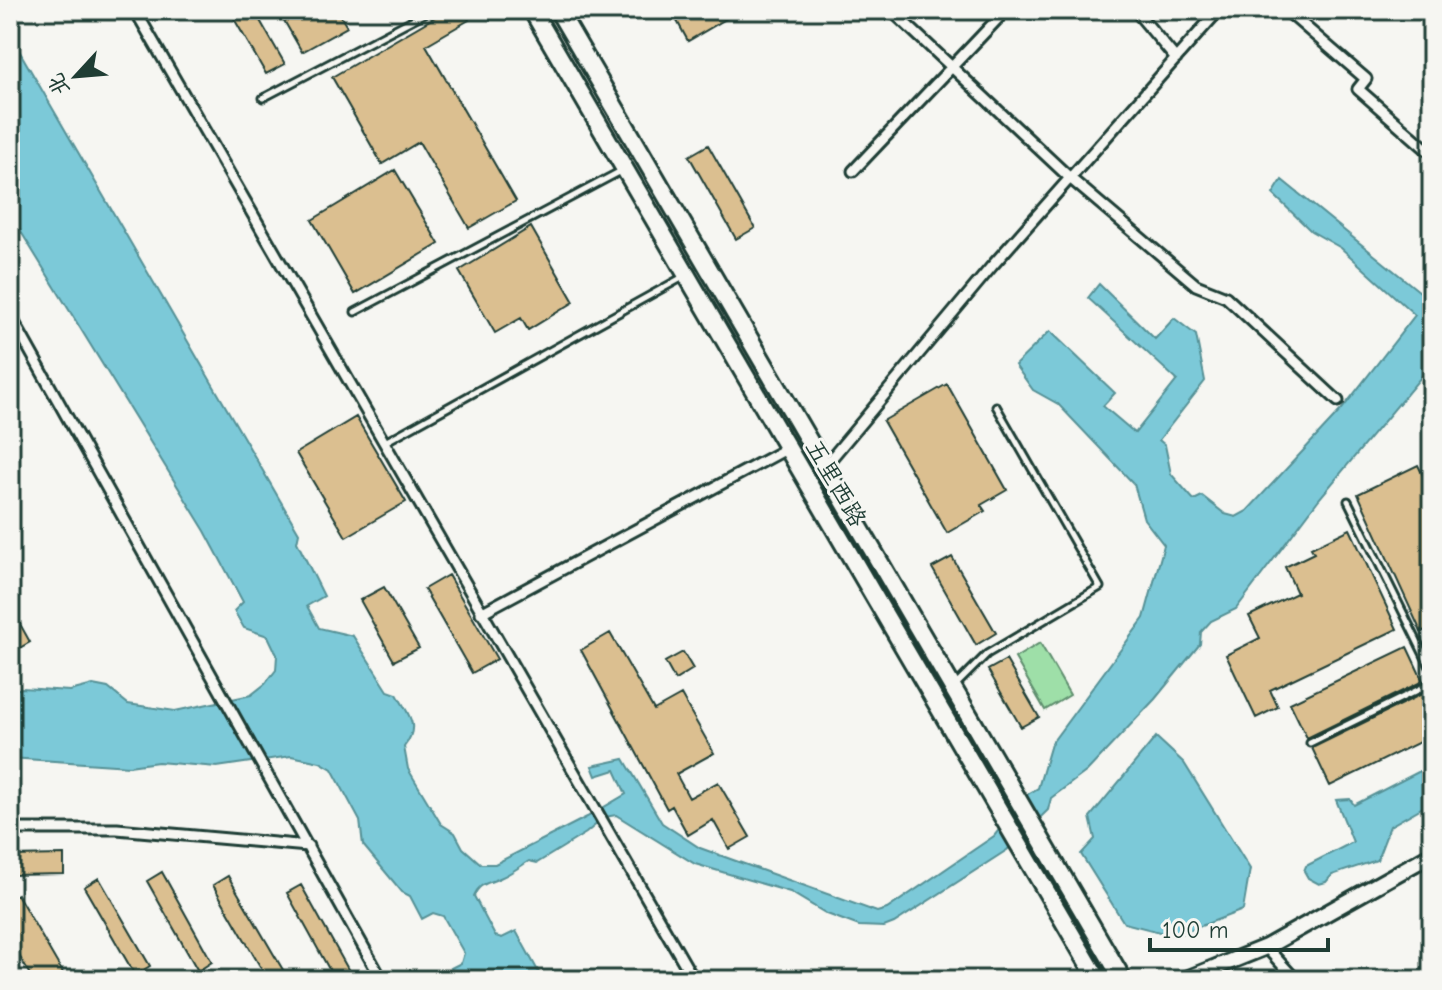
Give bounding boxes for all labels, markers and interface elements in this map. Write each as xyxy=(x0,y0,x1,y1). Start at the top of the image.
north arrow xyxy=(36,36,116,116)
text: 北 xyxy=(42,69,75,100)
street label: 五里西路 xyxy=(800,434,872,532)
scale bar xyxy=(1150,902,1328,952)
text: 100 m xyxy=(1162,916,1229,944)

